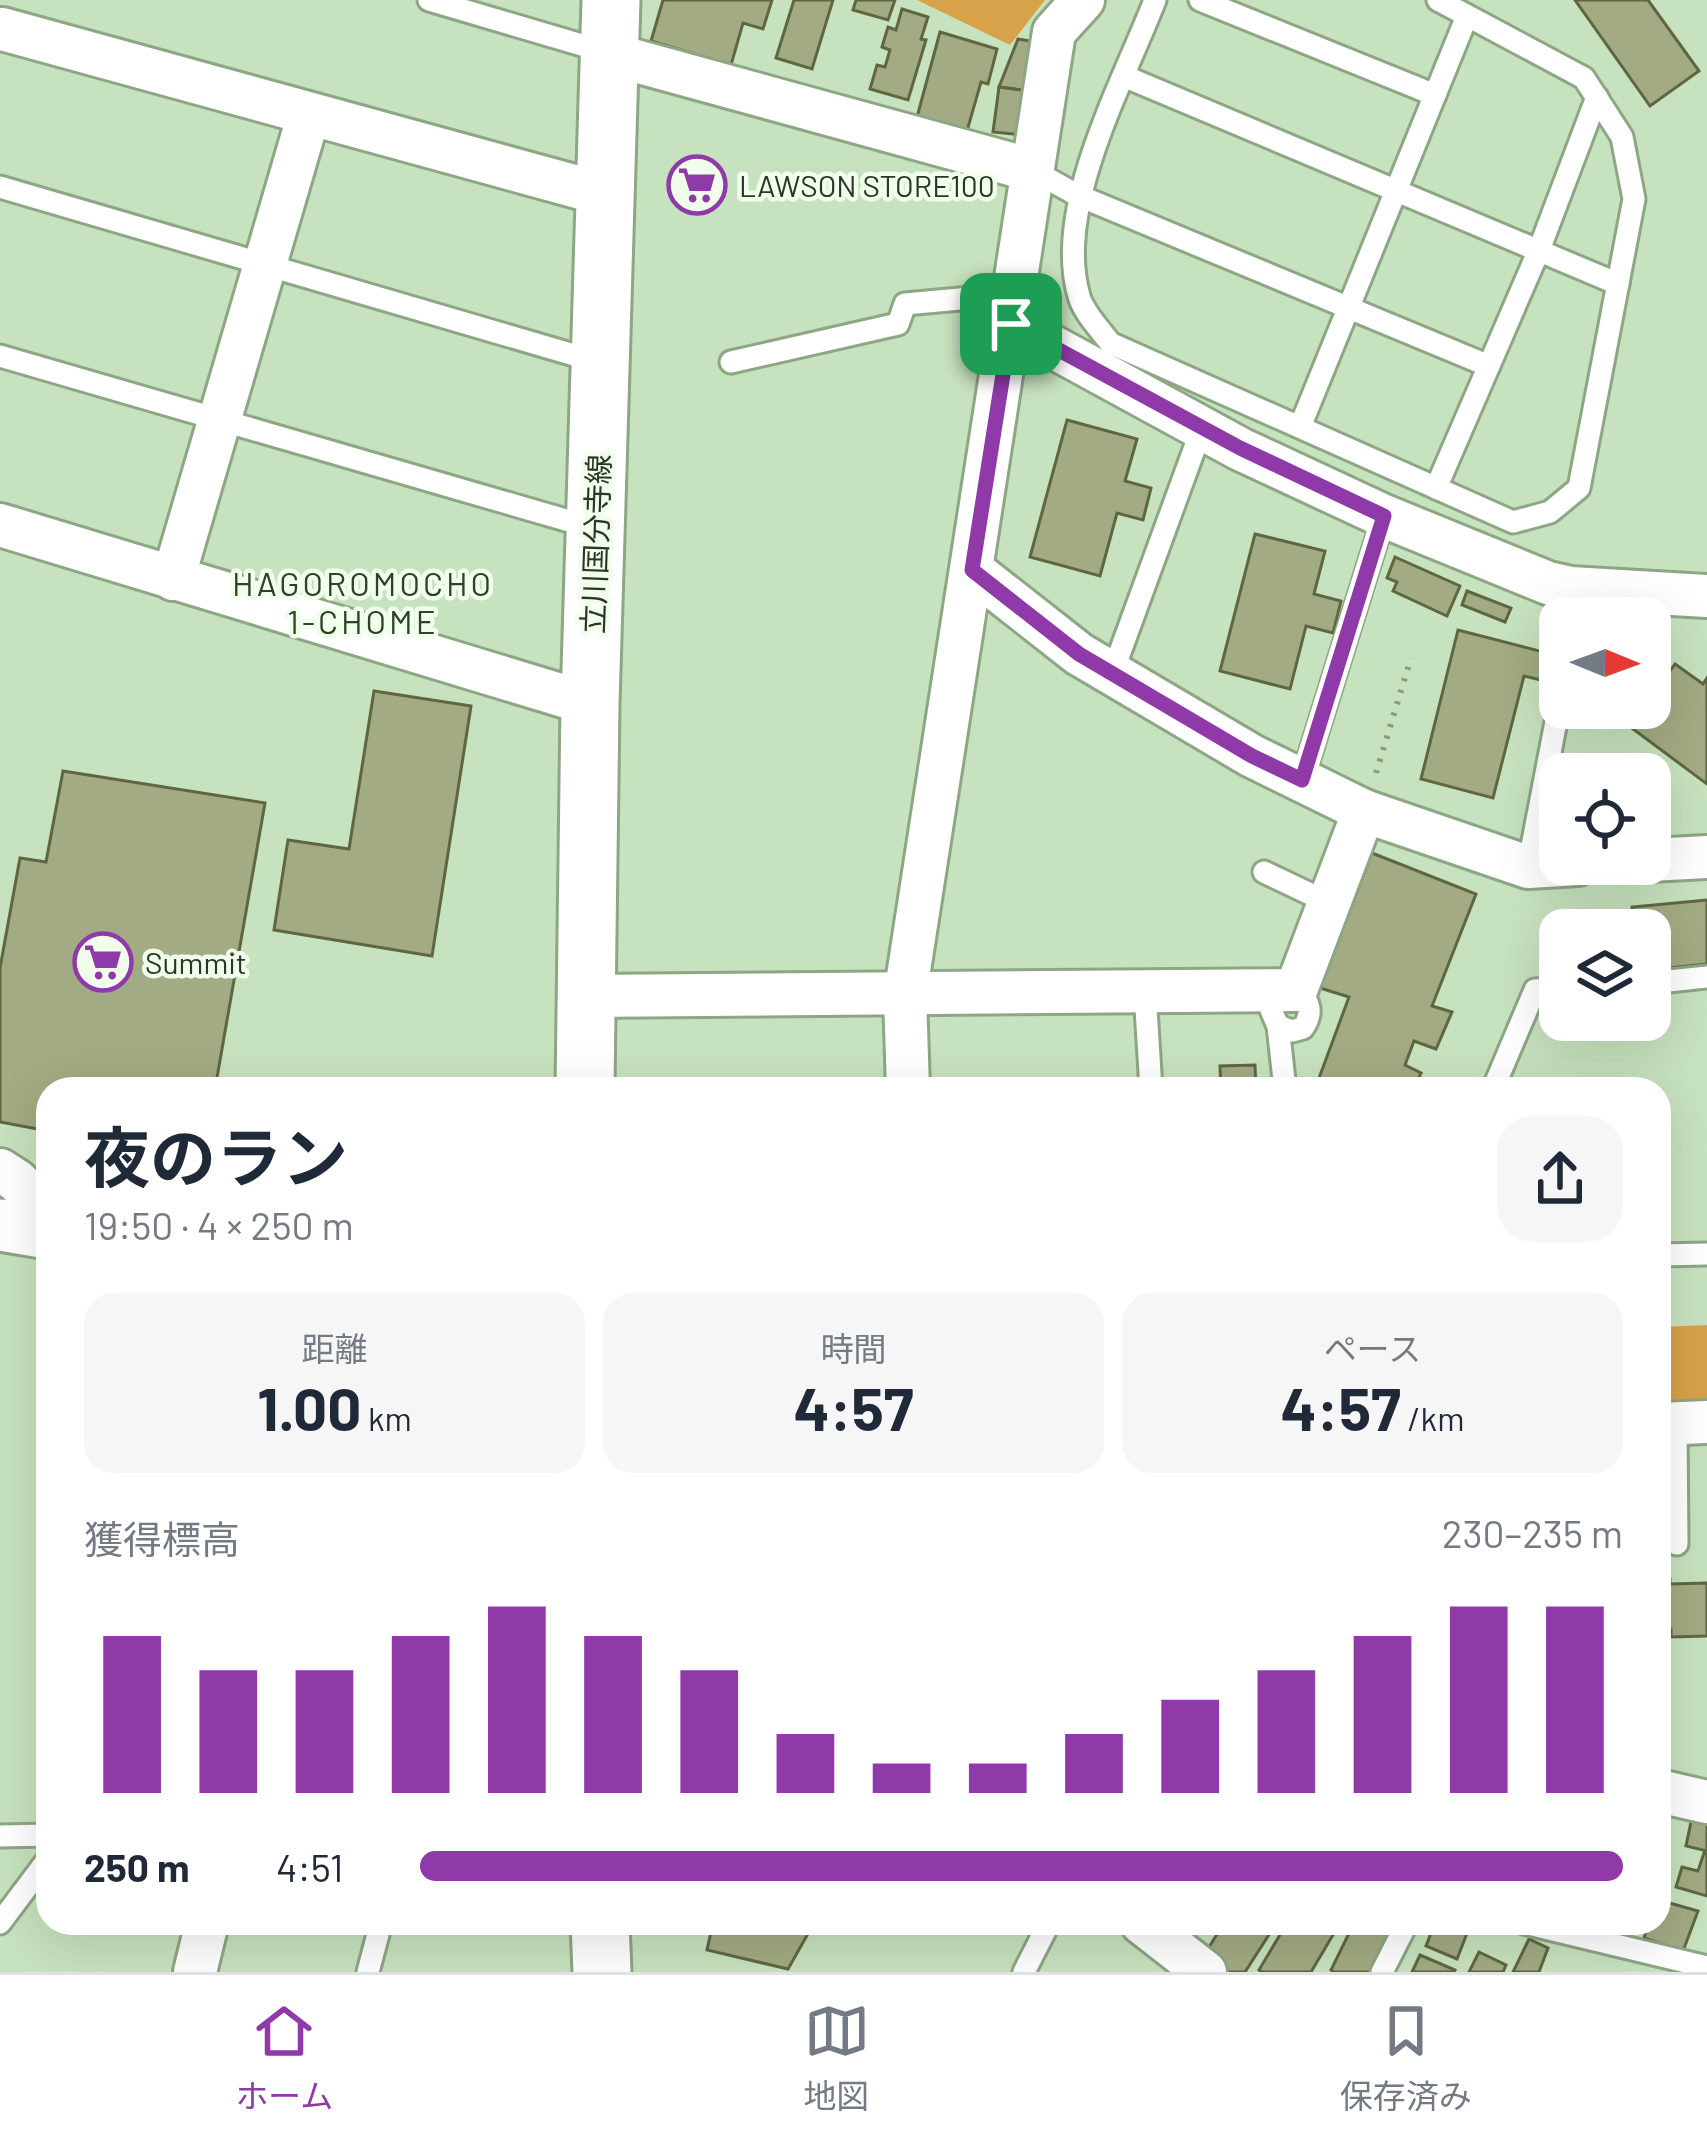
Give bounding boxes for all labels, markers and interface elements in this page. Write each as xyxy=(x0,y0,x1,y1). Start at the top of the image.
supermarket icon: LAWSON STORE100 xyxy=(666,154,728,216)
place label: LAWSON STORE100 xyxy=(739,167,995,203)
pin xyxy=(960,273,1062,375)
icon: arrive xyxy=(978,291,1044,357)
street label: 立川国分寺線 xyxy=(574,453,616,635)
district label: HAGOROMOCHO 1-CHOME xyxy=(232,563,494,641)
north arrow xyxy=(1539,597,1671,729)
map controls xyxy=(1539,597,1671,1041)
button: locate xyxy=(1539,753,1671,885)
button: layers xyxy=(1539,909,1671,1041)
supermarket icon: Summit xyxy=(72,931,134,993)
place label: Summit xyxy=(145,944,247,980)
text: 夜のラン xyxy=(84,1116,348,1195)
button: share xyxy=(1497,1116,1623,1242)
text: 19:50 · 4 × 250 m xyxy=(84,1201,354,1248)
text: 距離 xyxy=(302,1328,368,1368)
text: 時間 xyxy=(821,1328,887,1368)
text: ペース xyxy=(1324,1328,1421,1368)
text: 1.00 xyxy=(257,1371,361,1443)
text: 4:57 xyxy=(793,1371,914,1443)
text: 4:57 xyxy=(1281,1371,1401,1443)
text: km xyxy=(361,1398,412,1438)
text: /km xyxy=(1401,1398,1464,1438)
text: 230–235 m xyxy=(1442,1509,1623,1556)
text: 獲得標高 xyxy=(84,1515,240,1562)
text: 250 m xyxy=(84,1843,189,1890)
text: 4:51 xyxy=(276,1843,343,1890)
tab: ホーム xyxy=(235,1998,333,2118)
tab: 地図 xyxy=(804,1998,870,2118)
tab: 保存済み xyxy=(1340,1998,1472,2118)

